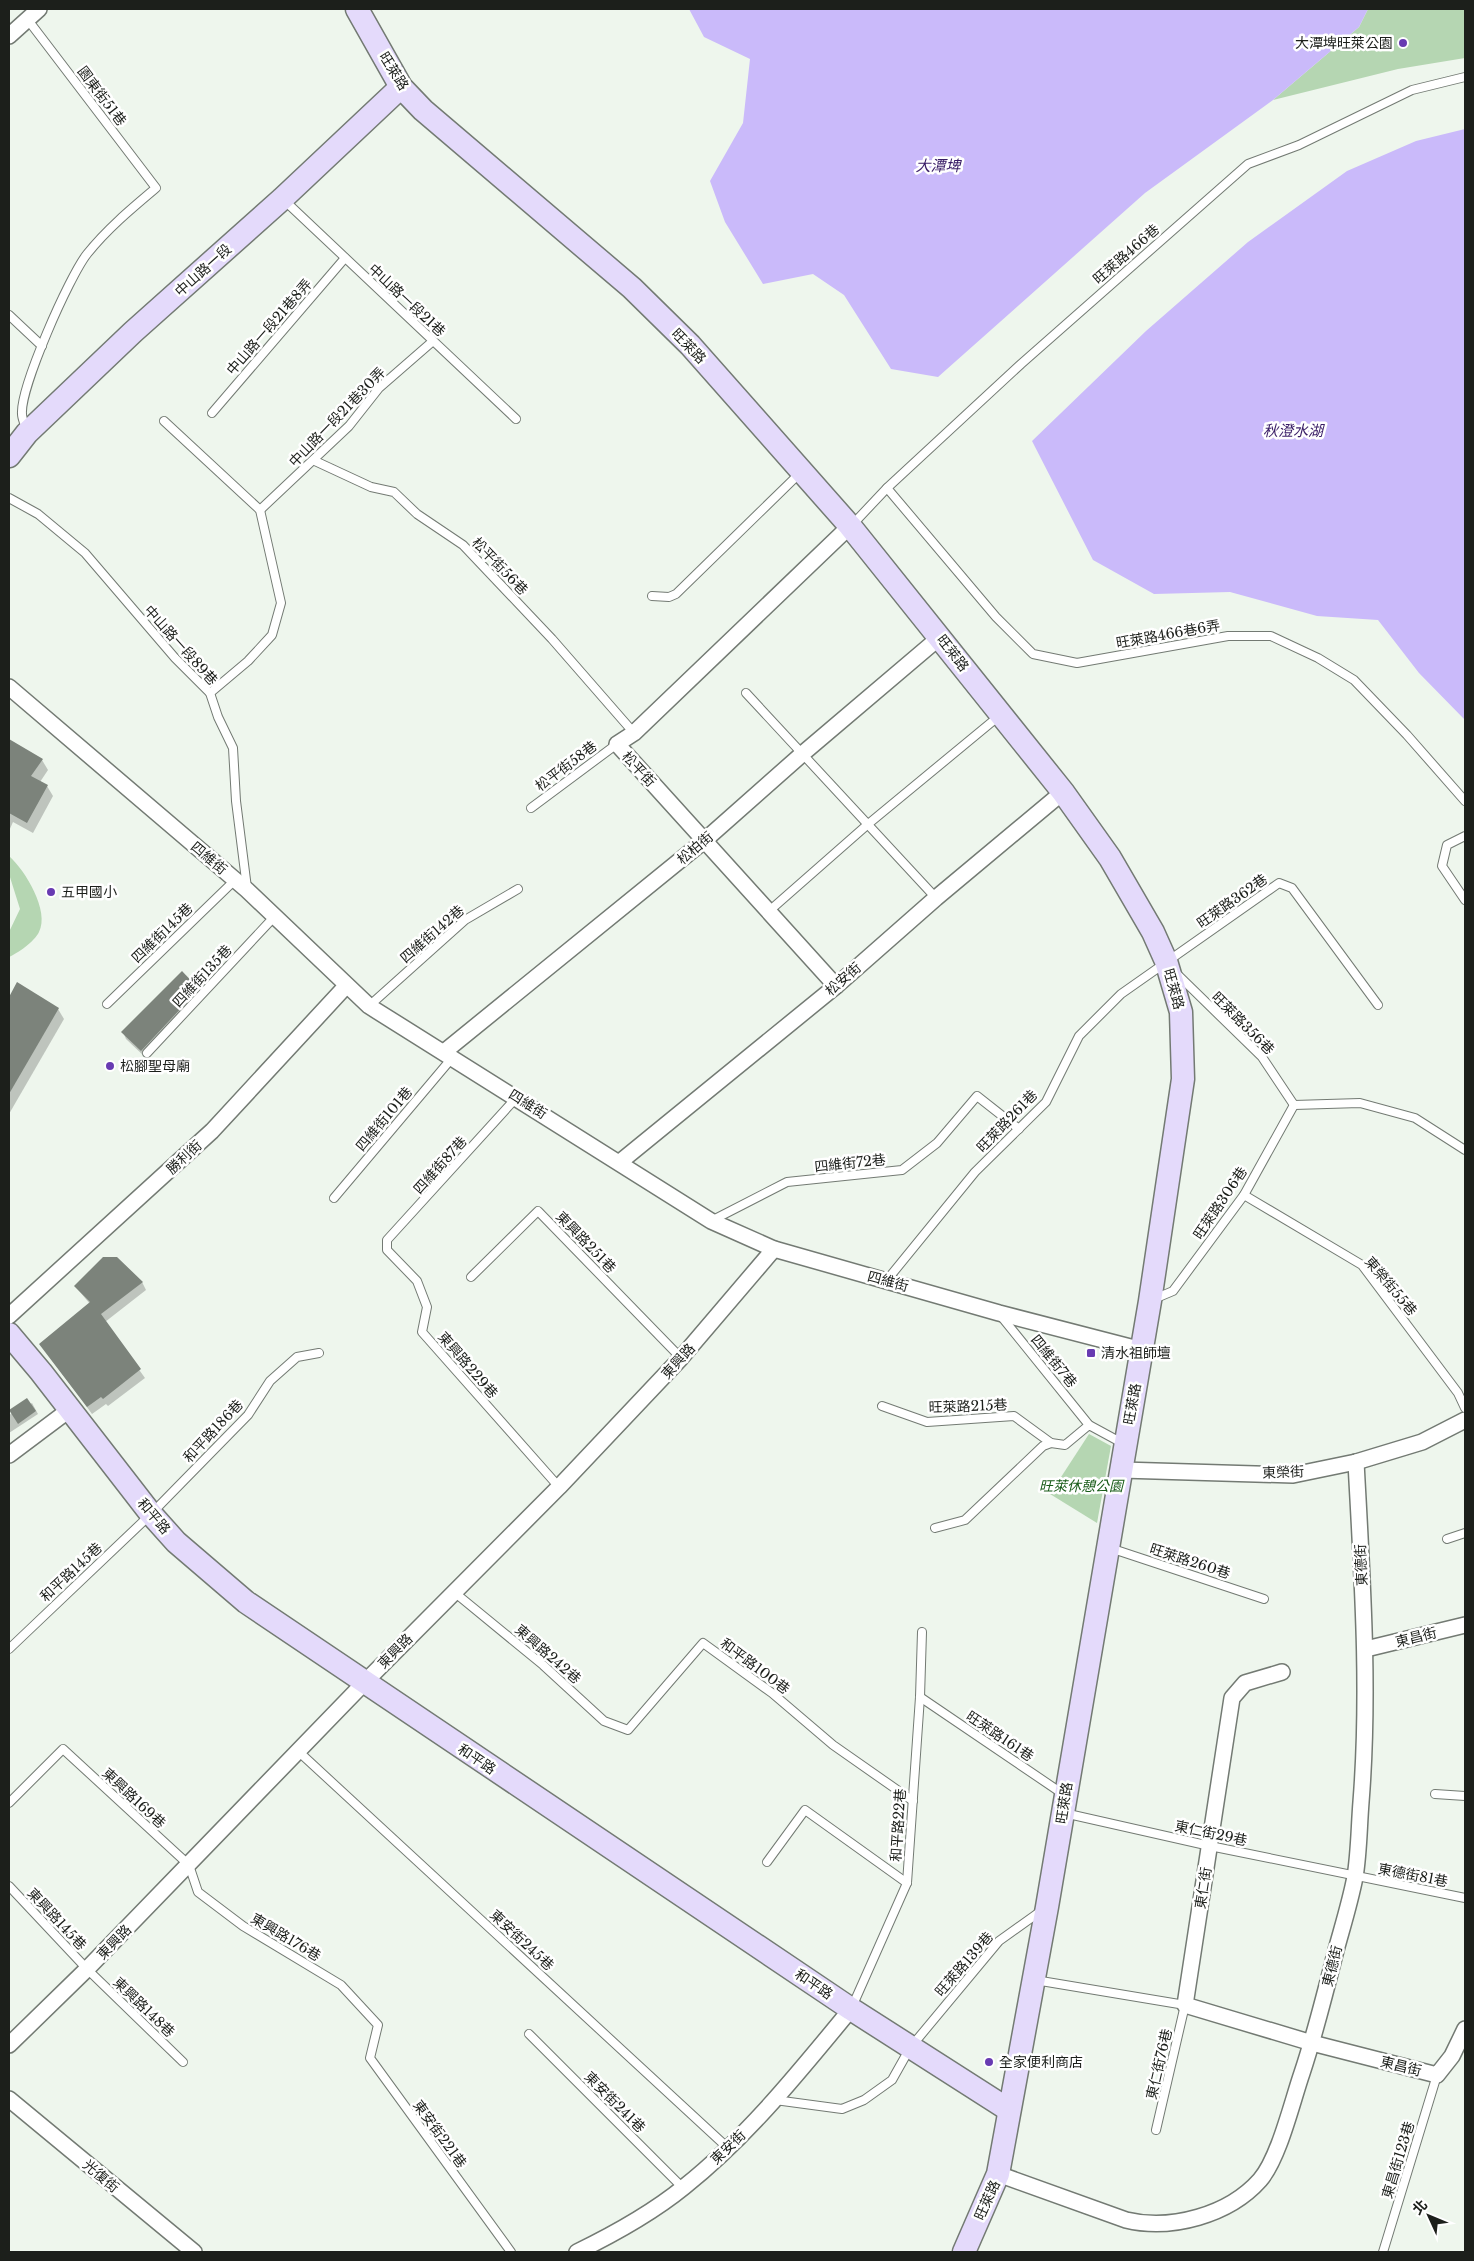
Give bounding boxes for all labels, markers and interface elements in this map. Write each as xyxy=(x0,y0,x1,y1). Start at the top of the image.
place label: 大潭埤旺萊公園 xyxy=(1295,34,1393,52)
marker: 大潭埤旺萊公園 xyxy=(1397,37,1409,49)
street label: 旺萊路 xyxy=(375,48,413,94)
street label: 園東街51巷 xyxy=(74,63,130,129)
water label: 大潭埤 xyxy=(915,156,962,175)
street label: 旺萊路466巷 xyxy=(1089,220,1163,288)
street label: 中山路一段 xyxy=(171,240,235,300)
street label: 中山路一段21巷 xyxy=(365,260,449,340)
street label: 中山路一段21巷8弄 xyxy=(222,275,316,379)
street label: 旺萊路 xyxy=(668,325,710,367)
street label: 中山路一段21巷30弄 xyxy=(285,363,389,471)
water label: 秋澄水湖 xyxy=(1263,421,1325,440)
street label: 松平街56巷 xyxy=(468,534,532,598)
street label: 中山路一段89巷 xyxy=(140,601,222,689)
street label: 旺萊路466巷6弄 xyxy=(1115,616,1221,652)
street label: 旺萊路 xyxy=(933,631,973,675)
street label: 松平街58巷 xyxy=(532,737,600,795)
street label: 松平街 xyxy=(618,748,660,790)
street label: 松柏街 xyxy=(673,828,717,868)
street label: 四維街 xyxy=(187,838,231,878)
street label: 旺萊路362巷 xyxy=(1193,870,1271,932)
place label: 五甲國小 xyxy=(61,883,117,901)
marker: 五甲國小 xyxy=(45,886,57,898)
street label: 四維街145巷 xyxy=(128,899,196,967)
street label: 四維街142巷 xyxy=(396,901,468,967)
street label: 四維街135巷 xyxy=(169,941,235,1011)
street label: 松安街 xyxy=(821,958,865,1000)
street label: 旺萊路 xyxy=(1160,966,1188,1012)
street label: 旺萊路356巷 xyxy=(1208,988,1278,1058)
place label: 松腳聖母廟 xyxy=(120,1057,190,1075)
marker: 松腳聖母廟 xyxy=(104,1060,116,1072)
street label: 四維街101巷 xyxy=(352,1083,416,1155)
street label: 四維街 xyxy=(505,1085,551,1123)
street label: 旺萊路261巷 xyxy=(973,1086,1041,1156)
street label: 四維街87巷 xyxy=(409,1132,471,1198)
street label: 勝利街 xyxy=(163,1136,205,1178)
street label: 四維街72巷 xyxy=(813,1150,887,1176)
street label: 旺萊路306巷 xyxy=(1189,1163,1251,1243)
street label: 東興路251巷 xyxy=(552,1207,620,1277)
street label: 東榮街55巷 xyxy=(1361,1253,1421,1319)
street label: 四維街 xyxy=(865,1267,911,1295)
street label: 東興路229巷 xyxy=(434,1328,502,1402)
street label: 四維街7巷 xyxy=(1027,1331,1081,1391)
street label: 東興路 xyxy=(657,1339,699,1383)
place label: 清水祖師壇 xyxy=(1101,1344,1171,1362)
marker: 清水祖師壇 xyxy=(1085,1347,1097,1359)
street label: 旺萊路 xyxy=(1119,1382,1145,1426)
street label: 和平路186巷 xyxy=(179,1396,247,1466)
street label: 旺萊路215巷 xyxy=(928,1396,1008,1416)
street label: 東榮街 xyxy=(1262,1462,1304,1482)
park label: 旺萊休憩公園 xyxy=(1039,1477,1125,1495)
street label: 和平路 xyxy=(134,1494,174,1538)
street label: 和平路145巷 xyxy=(36,1539,106,1605)
street label: 旺萊路260巷 xyxy=(1147,1540,1233,1582)
street label: 東德街 xyxy=(1351,1544,1371,1586)
street label: 東興路242巷 xyxy=(511,1620,585,1688)
street label: 東昌街 xyxy=(1393,1623,1439,1651)
street label: 東興路 xyxy=(374,1630,416,1672)
street label: 和平路100巷 xyxy=(717,1634,793,1698)
street label: 旺萊路161巷 xyxy=(963,1707,1037,1765)
street label: 和平路 xyxy=(455,1740,499,1778)
street label: 東興路169巷 xyxy=(99,1764,169,1832)
street label: 旺萊路 xyxy=(1052,1781,1076,1825)
street label: 和平路22巷 xyxy=(886,1788,910,1862)
street label: 東仁街29巷 xyxy=(1173,1817,1249,1849)
street label: 東德街81巷 xyxy=(1377,1859,1449,1891)
street label: 東仁街 xyxy=(1191,1866,1215,1910)
street label: 東興路145巷 xyxy=(24,1884,90,1954)
street label: 東安街245巷 xyxy=(486,1906,558,1974)
street label: 東興路176巷 xyxy=(248,1909,324,1965)
street label: 東興路 xyxy=(93,1921,135,1963)
street label: 旺萊路139巷 xyxy=(931,1928,997,2000)
street label: 東德街 xyxy=(1318,1943,1346,1989)
street label: 和平路 xyxy=(792,1965,836,2003)
street label: 東興路148巷 xyxy=(109,1973,179,2041)
street label: 東仁街76巷 xyxy=(1142,2027,1176,2101)
street label: 東昌街 xyxy=(1378,2052,1424,2080)
place label: 全家便利商店 xyxy=(999,2053,1083,2071)
marker: 全家便利商店 xyxy=(983,2056,995,2068)
street label: 東安街241巷 xyxy=(581,2068,649,2136)
street label: 東安街221巷 xyxy=(409,2097,471,2171)
street label: 東昌街123巷 xyxy=(1378,2119,1418,2201)
street label: 東安街 xyxy=(707,2126,749,2168)
street label: 光復街 xyxy=(79,2156,123,2196)
street label: 旺萊路 xyxy=(970,2177,1004,2223)
north arrow xyxy=(1404,2191,1454,2241)
text: 北 xyxy=(1408,2196,1431,2218)

